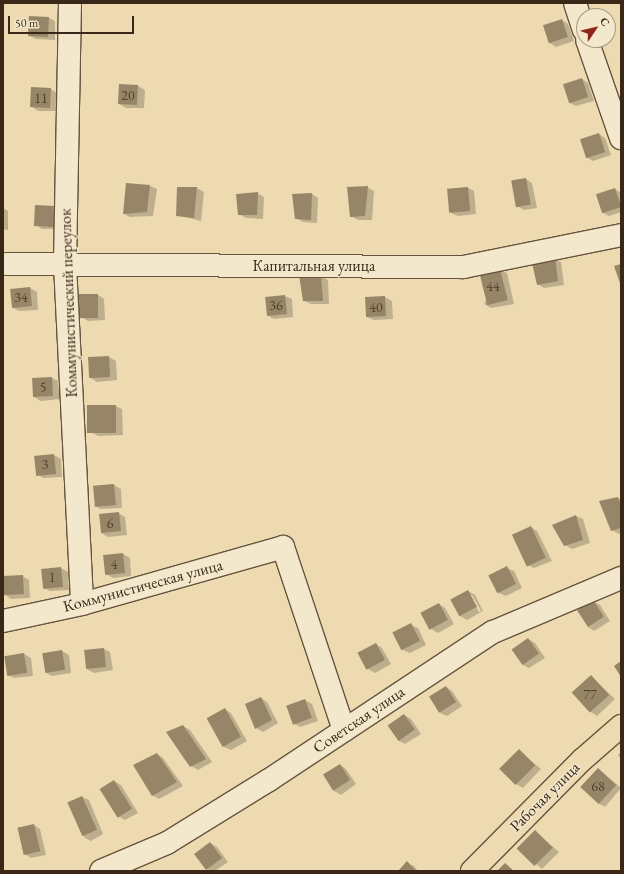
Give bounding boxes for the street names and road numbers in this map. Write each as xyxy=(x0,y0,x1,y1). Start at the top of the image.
street label: Коммунистический переулок xyxy=(56,208,82,398)
street label: Капитальная улица xyxy=(253,256,375,276)
street label: Коммунистическая улица xyxy=(61,555,225,617)
street label: Советская улица xyxy=(309,682,409,758)
street label: Рабочая улица xyxy=(506,758,584,836)

